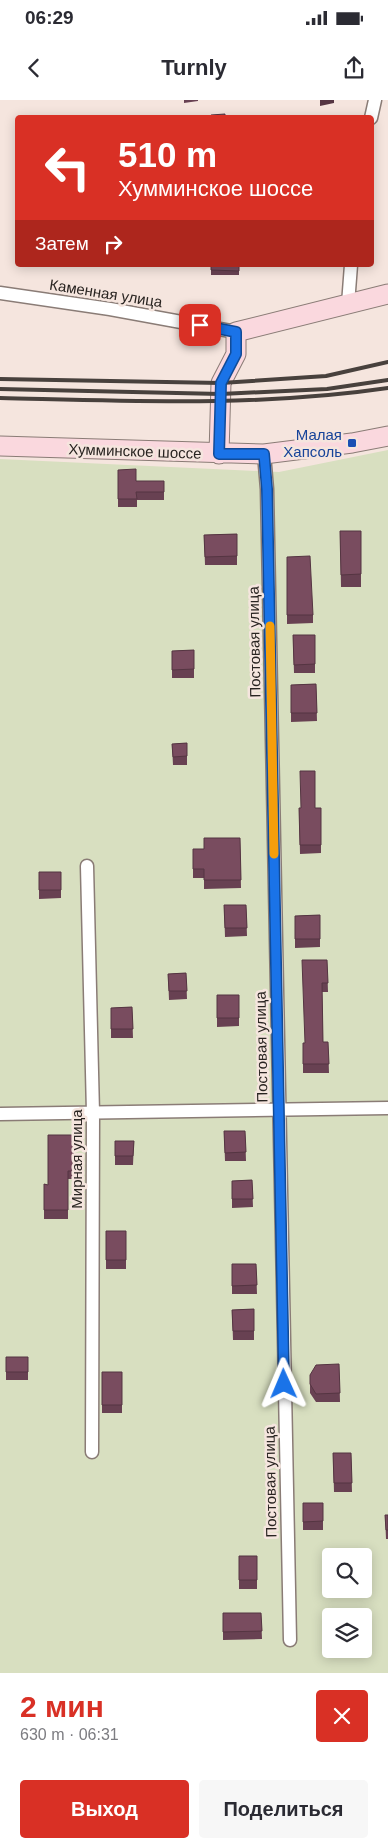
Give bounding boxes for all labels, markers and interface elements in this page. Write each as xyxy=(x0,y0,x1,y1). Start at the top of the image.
text: 06:29 xyxy=(25,7,74,28)
icon: back xyxy=(20,54,48,82)
icon: share xyxy=(340,54,368,82)
text: Turnly xyxy=(161,55,227,80)
icon: left xyxy=(35,135,100,200)
text: 510 m xyxy=(118,135,217,174)
text: Хумминское шоссе xyxy=(118,176,313,201)
icon: right xyxy=(99,230,127,258)
text: Затем xyxy=(35,233,89,254)
street label: Каменная улица xyxy=(48,276,164,310)
pin xyxy=(179,304,221,346)
icon: arrive xyxy=(186,311,214,339)
place label: Малая Хапсоль xyxy=(283,426,342,460)
marker: Малая Хапсоль xyxy=(346,437,358,449)
street label: Хумминское шоссе xyxy=(68,440,202,462)
street label: Постовая улица xyxy=(245,586,263,698)
street label: Постовая улица xyxy=(252,991,270,1103)
street label: Мирная улица xyxy=(68,1109,85,1209)
position arrow xyxy=(257,1357,309,1409)
street label: Постовая улица xyxy=(261,1426,279,1538)
map controls xyxy=(322,1548,372,1658)
button: search xyxy=(322,1548,372,1598)
button: layers xyxy=(322,1608,372,1658)
text: 2 мин xyxy=(20,1690,104,1723)
button: close xyxy=(316,1690,368,1742)
text: 630 m · 06:31 xyxy=(20,1726,119,1743)
button: Выход xyxy=(20,1780,189,1838)
button: Поделиться xyxy=(199,1780,368,1838)

